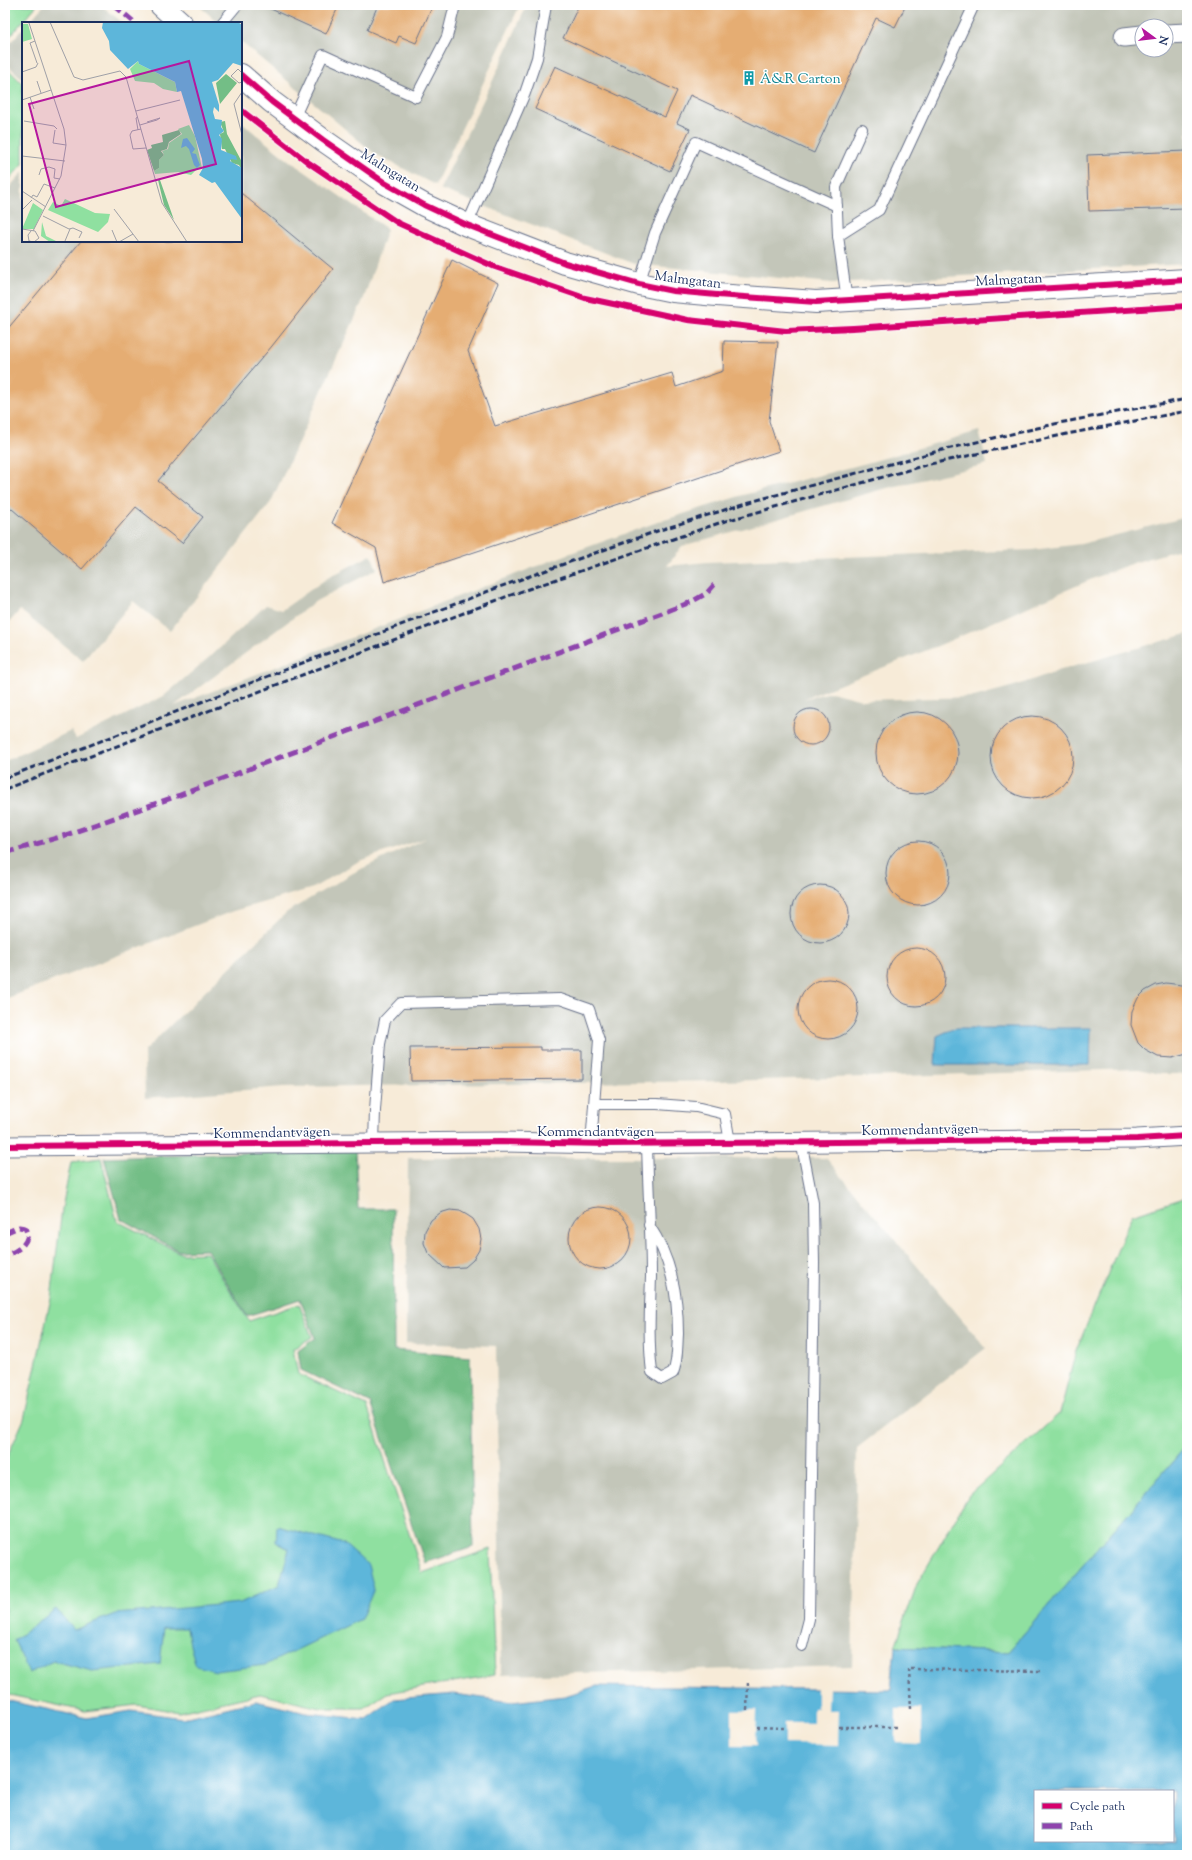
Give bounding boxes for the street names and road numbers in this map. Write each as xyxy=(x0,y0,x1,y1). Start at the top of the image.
street label: Malmgatan xyxy=(356,145,424,198)
street label: Malmgatan xyxy=(653,267,722,295)
street label: Malmgatan xyxy=(975,269,1043,293)
street label: Kommendantvägen xyxy=(861,1120,979,1142)
street label: Kommendantvägen xyxy=(213,1123,331,1145)
street label: Kommendantvägen xyxy=(537,1123,655,1143)

